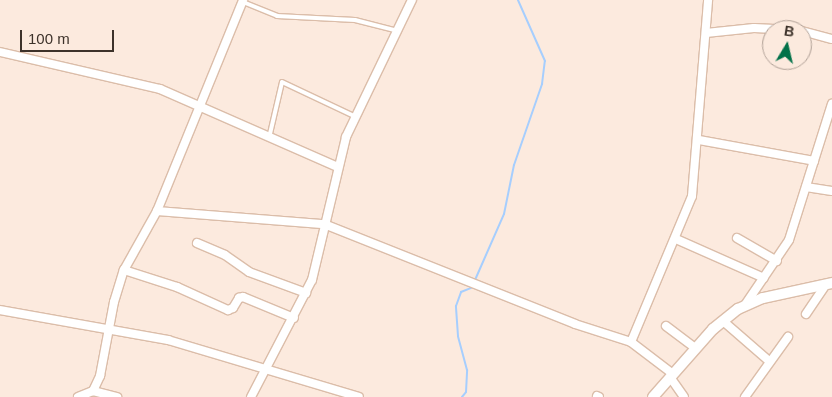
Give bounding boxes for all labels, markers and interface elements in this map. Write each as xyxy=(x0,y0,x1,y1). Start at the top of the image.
scale bar xyxy=(22,20,116,52)
north arrow xyxy=(762,20,812,70)
text: B xyxy=(783,22,795,40)
text: 100 m xyxy=(28,30,70,47)

